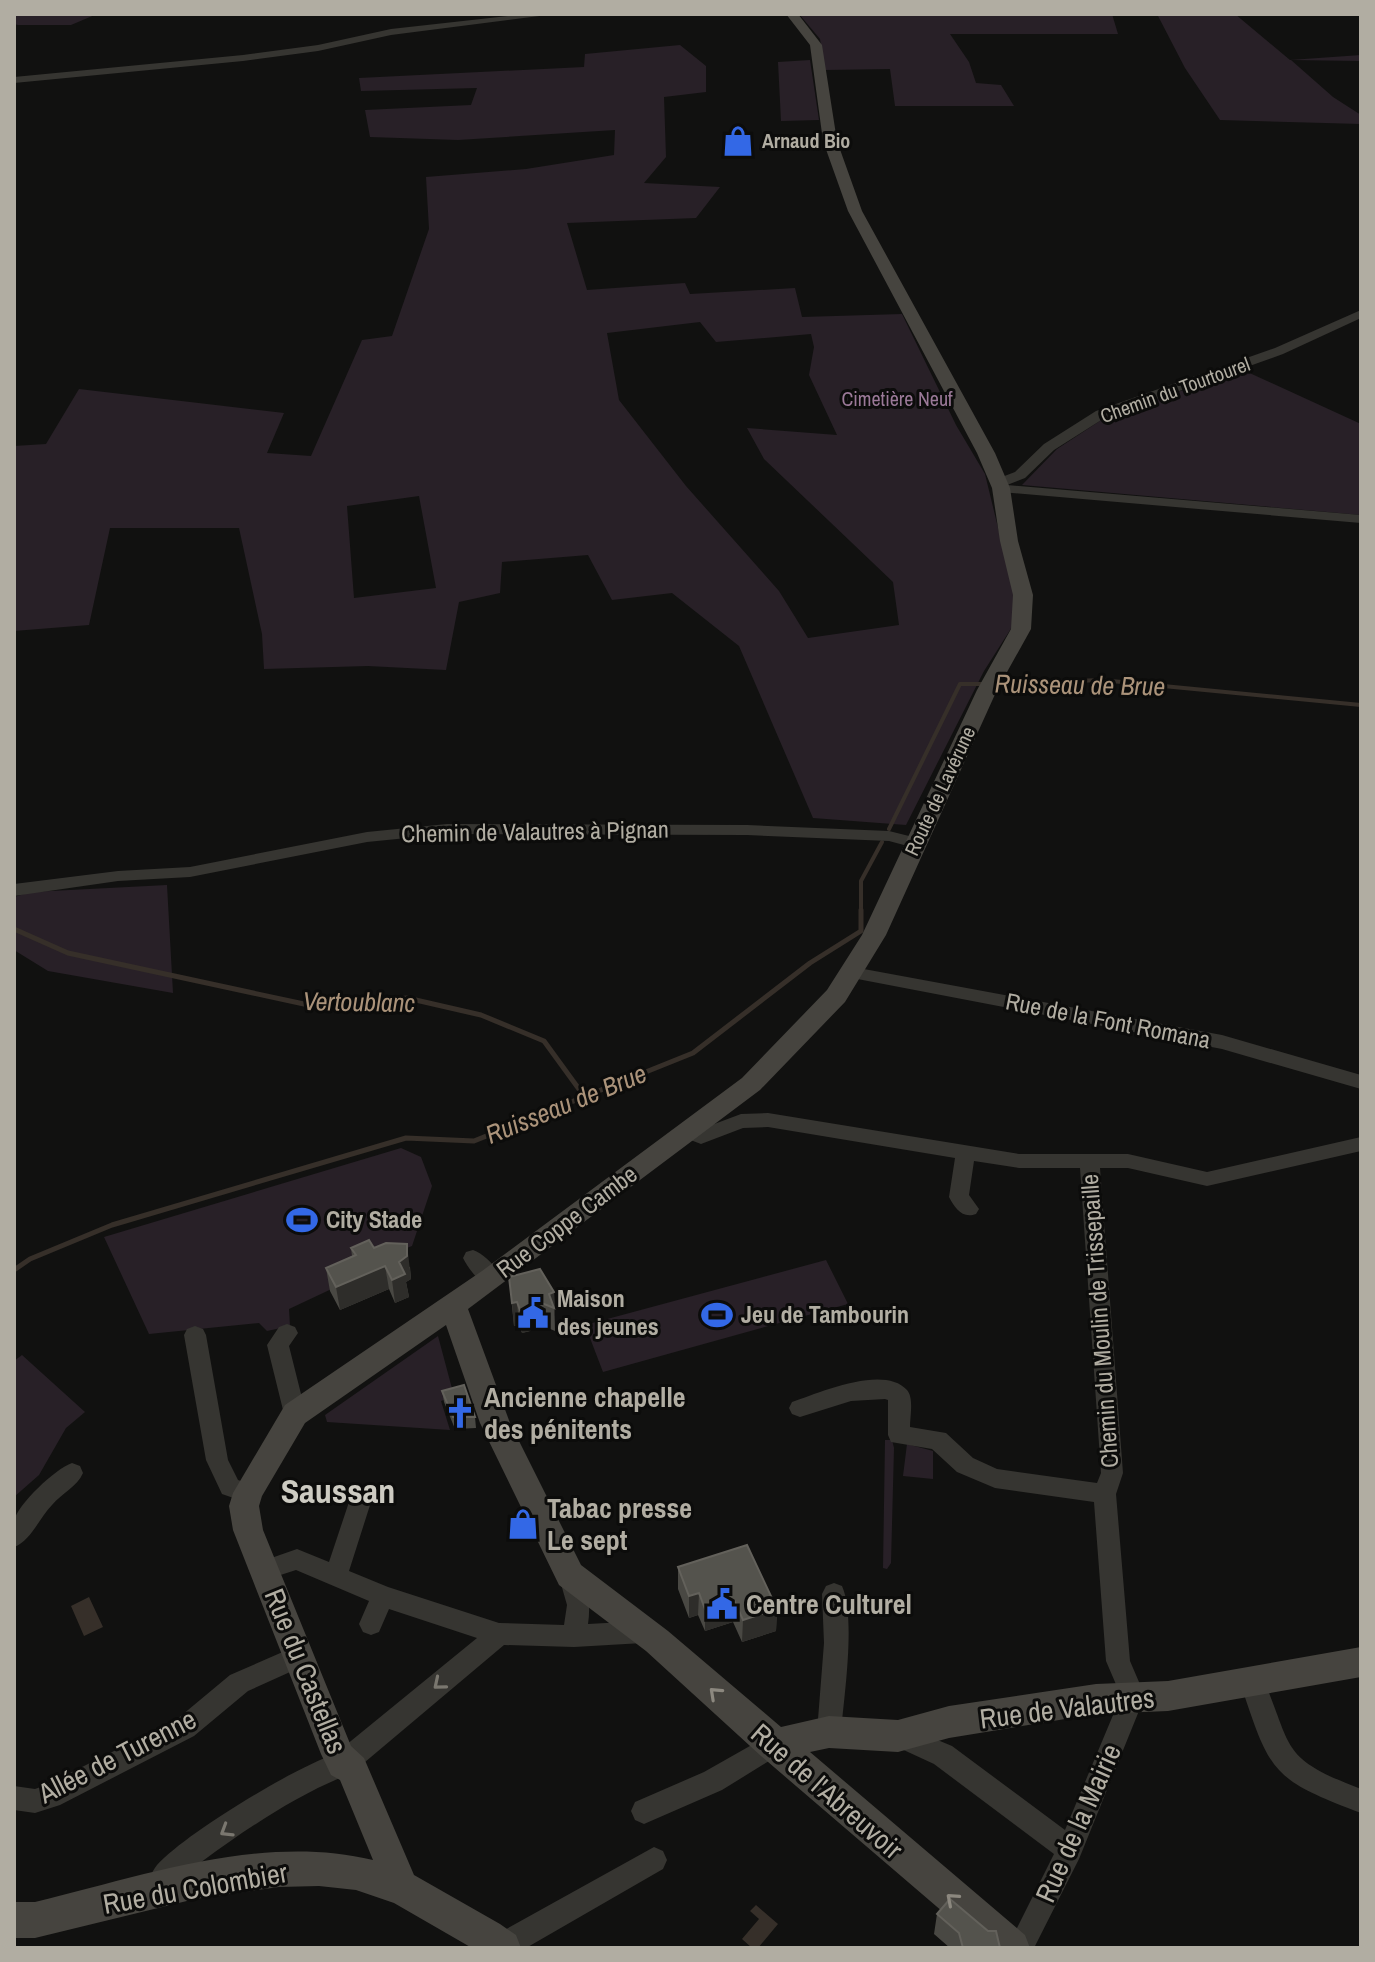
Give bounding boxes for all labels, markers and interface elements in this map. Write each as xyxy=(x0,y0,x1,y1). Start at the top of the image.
shop icon: Arnaud Bio xyxy=(721,124,755,158)
place label: Arnaud Bio xyxy=(762,127,850,154)
street label: Chemin du Tourtourel xyxy=(1096,350,1253,429)
park label: Cimetière Neuf xyxy=(841,385,953,412)
water label: Ruisseau de Brue xyxy=(994,666,1166,703)
street label: Route de Lavérune xyxy=(898,722,981,860)
street label: Chemin de Valautres à Pignan xyxy=(401,813,669,849)
water label: Vertoublanc xyxy=(303,983,416,1020)
street label: Rue de la Font Romana xyxy=(1003,984,1213,1056)
water label: Ruisseau de Brue xyxy=(480,1055,651,1152)
street label: Rue Coppe Cambe xyxy=(489,1158,643,1285)
street label: Chemin du Moulin de Trissepaille xyxy=(1073,1173,1125,1469)
sports icon: City Stade xyxy=(285,1203,319,1237)
place label: City Stade xyxy=(326,1203,422,1235)
place label: Maison des jeunes xyxy=(557,1282,659,1342)
public building icon: Maison des jeunes xyxy=(516,1296,550,1330)
sports icon: Jeu de Tambourin xyxy=(700,1298,734,1332)
place label: Jeu de Tambourin xyxy=(741,1298,909,1330)
place label: Ancienne chapelle des pénitents xyxy=(484,1378,686,1448)
church icon: Ancienne chapelle des pénitents xyxy=(443,1396,477,1430)
district label: Saussan xyxy=(281,1468,395,1514)
place label: Tabac presse Le sept xyxy=(547,1489,692,1559)
shop icon: Tabac presse Le sept xyxy=(506,1507,540,1541)
street label: Rue du Castellas xyxy=(256,1583,356,1759)
place label: Centre Culturel xyxy=(746,1585,912,1623)
public building icon: Centre Culturel xyxy=(705,1587,739,1621)
one-way arrow xyxy=(434,1674,449,1689)
street label: Rue de Valautres xyxy=(977,1678,1157,1738)
one-way arrow xyxy=(710,1688,724,1703)
street label: Allée de Turenne xyxy=(31,1700,202,1813)
street label: Rue de l'Abreuvoir xyxy=(743,1715,911,1868)
street label: Rue de la Mairie xyxy=(1026,1738,1130,1908)
one-way arrow xyxy=(221,1821,235,1836)
street label: Rue du Colombier xyxy=(100,1853,290,1923)
one-way arrow xyxy=(947,1895,961,1909)

